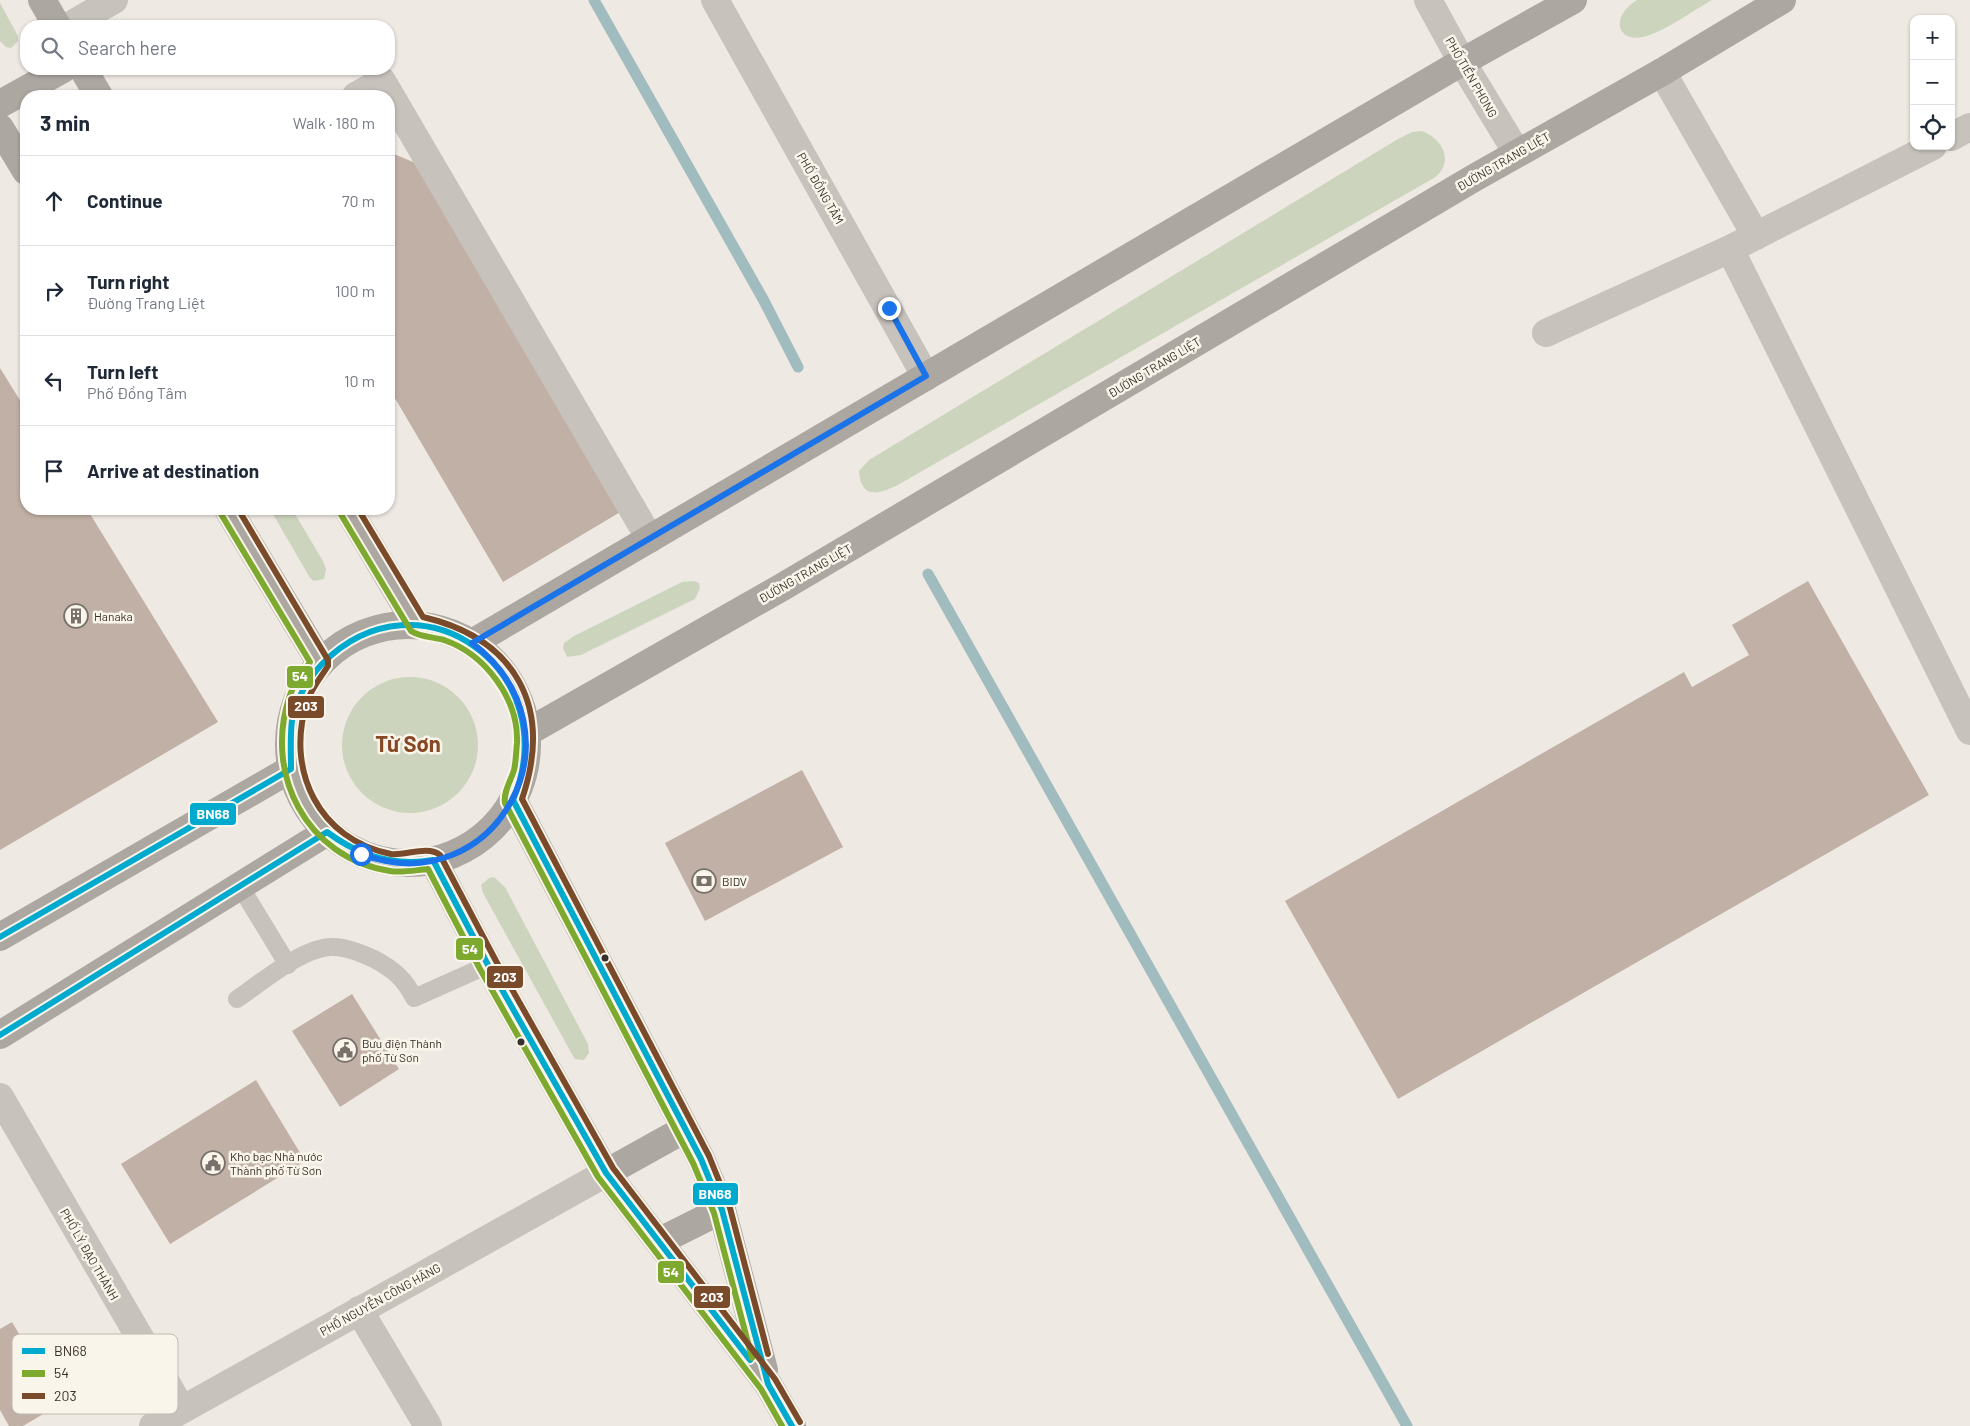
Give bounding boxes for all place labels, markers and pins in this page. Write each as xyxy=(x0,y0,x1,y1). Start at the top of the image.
building icon: Hanaka xyxy=(63,603,89,629)
place label: Hanaka xyxy=(94,609,133,623)
bank icon: BIDV xyxy=(691,868,717,894)
place label: BIDV xyxy=(722,874,747,888)
unlabelled marker xyxy=(600,953,610,963)
place label: Bưu điện Thành phố Từ Sơn xyxy=(362,1036,442,1064)
public building icon: Bưu điện Thành phố Từ Sơn xyxy=(332,1037,358,1063)
unlabelled marker xyxy=(516,1037,526,1047)
place label: Kho bạc Nhà nước Thành phố Từ Sơn xyxy=(230,1149,323,1177)
public building icon: Kho bạc Nhà nước Thành phố Từ Sơn xyxy=(200,1150,226,1176)

